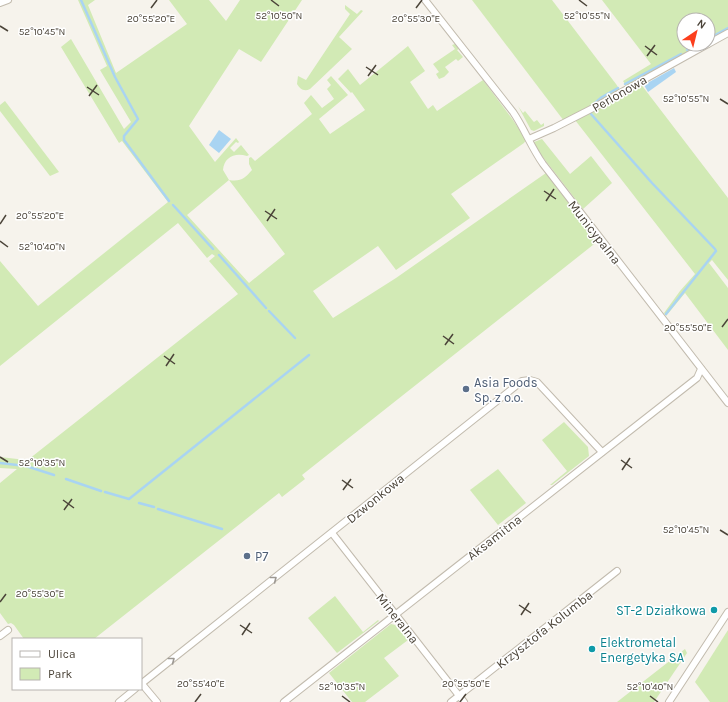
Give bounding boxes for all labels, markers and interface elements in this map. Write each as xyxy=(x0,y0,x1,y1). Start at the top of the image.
text: 52°10'50"N xyxy=(256,10,302,22)
text: 52°10'55"N xyxy=(564,10,610,22)
north arrow xyxy=(676,12,716,52)
text: 20°55'20"E xyxy=(127,13,175,25)
text: 20°55'30"E xyxy=(392,13,440,25)
text: N xyxy=(694,17,708,32)
text: 52°10'45"N xyxy=(19,26,65,38)
street label: Perlonowa xyxy=(589,72,649,115)
text: 52°10'55"N xyxy=(663,93,709,105)
street label: Municypalna xyxy=(565,197,624,267)
text: 20°55'20"E xyxy=(16,210,64,222)
text: 52°10'40"N xyxy=(19,241,65,253)
text: 20°55'50"E xyxy=(664,322,712,334)
place label: Asia Foods Sp. z o.o. xyxy=(474,375,538,405)
marker: Asia Foods Sp. z o.o. xyxy=(461,384,471,394)
text: 52°10'35"N xyxy=(19,457,65,469)
street label: Dzwonkowa xyxy=(343,470,407,526)
street label: Aksamitna xyxy=(464,512,524,563)
text: 52°10'45"N xyxy=(663,524,709,536)
place label: P7 xyxy=(255,549,268,564)
marker: P7 xyxy=(242,551,252,561)
one-way arrow xyxy=(269,577,276,584)
street label: Krzysztofa Kolumba xyxy=(493,587,595,672)
text: 20°55'30"E xyxy=(16,588,64,600)
street label: Mineralna xyxy=(373,590,422,647)
place label: ST-2 Działkowa xyxy=(616,603,706,618)
marker: ST-2 Działkowa xyxy=(709,605,719,615)
place label: Elektrometal Energetyka SA xyxy=(600,635,685,665)
legend xyxy=(12,638,142,690)
marker: Elektrometal Energetyka SA xyxy=(587,644,597,654)
text: Ulica xyxy=(48,647,76,661)
one-way arrow xyxy=(167,658,174,665)
text: Park xyxy=(48,667,73,681)
text: 20°55'40"E xyxy=(177,678,225,690)
text: 20°55'50"E xyxy=(442,678,490,690)
text: 52°10'35"N xyxy=(319,681,365,693)
text: 52°10'40"N xyxy=(627,681,673,693)

